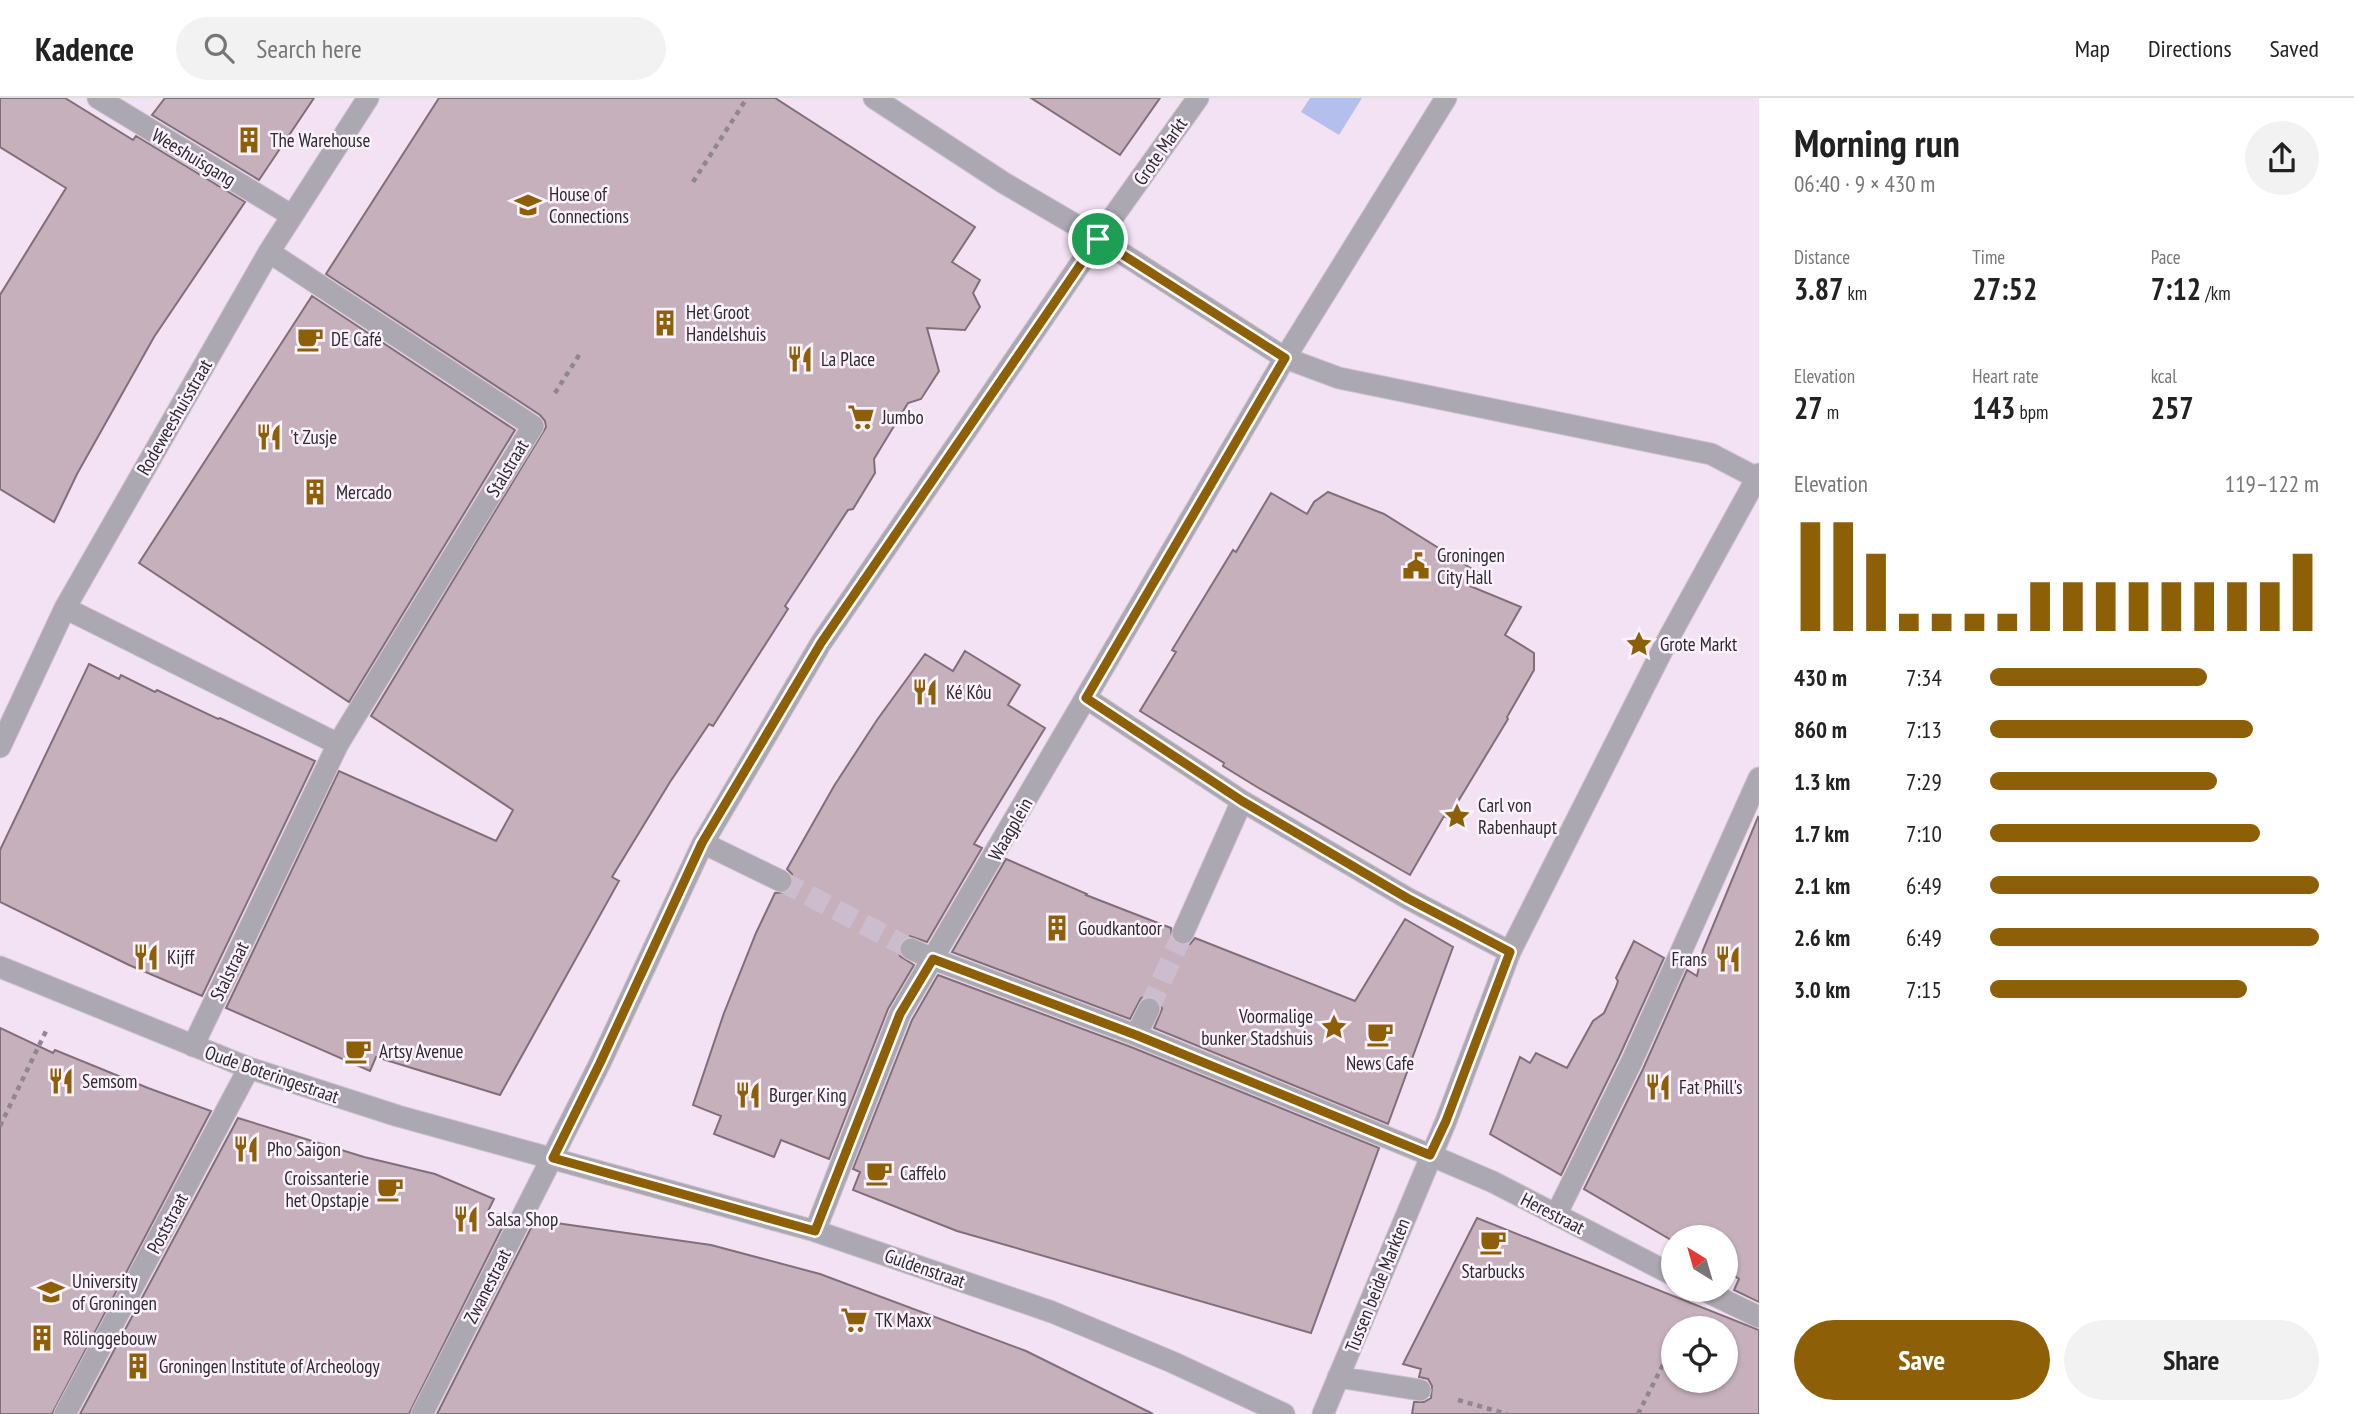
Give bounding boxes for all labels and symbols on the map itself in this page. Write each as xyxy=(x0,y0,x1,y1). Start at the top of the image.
street label: Grote Markt xyxy=(1128,112,1192,190)
street label: Weeshuisgang xyxy=(148,123,240,191)
building icon: The Warehouse xyxy=(234,125,264,155)
place label: The Warehouse xyxy=(270,128,370,152)
place label: House of Connections xyxy=(549,182,629,228)
school or university icon: House of Connections xyxy=(513,190,543,220)
pin xyxy=(1068,209,1128,269)
place label: Het Groot Handelshuis xyxy=(686,300,766,346)
building icon: Het Groot Handelshuis xyxy=(650,308,680,338)
cafe icon: DE Café xyxy=(295,324,325,354)
place label: DE Café xyxy=(331,327,382,351)
restaurant icon: La Place xyxy=(785,344,815,374)
place label: La Place xyxy=(821,347,875,371)
street label: Rodeweeshuisstraat xyxy=(131,354,217,479)
supermarket icon: Jumbo xyxy=(846,402,876,432)
place label: Jumbo xyxy=(881,405,924,429)
restaurant icon: 't Zusje xyxy=(254,422,284,452)
place label: 't Zusje xyxy=(290,425,337,449)
street label: Stalstraat xyxy=(481,434,534,501)
building icon: Mercado xyxy=(300,477,330,507)
place label: Mercado xyxy=(336,480,392,504)
place label: Groningen City Hall xyxy=(1437,543,1505,589)
public building icon: Groningen City Hall xyxy=(1401,551,1431,581)
place icon: Grote Markt xyxy=(1624,629,1654,659)
place label: Grote Markt xyxy=(1660,632,1738,656)
restaurant icon: Ké Kôu xyxy=(910,677,940,707)
place label: Ké Kôu xyxy=(946,680,992,704)
street label: Waagplein xyxy=(982,793,1038,865)
place label: Carl von Rabenhaupt xyxy=(1478,793,1558,839)
place icon: Carl von Rabenhaupt xyxy=(1442,801,1472,831)
building icon: Goudkantoor xyxy=(1042,913,1072,943)
place label: Goudkantoor xyxy=(1078,916,1163,940)
street label: Stalstraat xyxy=(204,937,254,1004)
restaurant icon: Kijff xyxy=(131,942,161,972)
restaurant icon: Frans xyxy=(1713,944,1743,974)
place label: Kijff xyxy=(167,945,195,969)
place label: Frans xyxy=(1672,947,1707,971)
place label: Voormalige bunker Stadshuis xyxy=(1201,1004,1313,1050)
place icon: Voormalige bunker Stadshuis xyxy=(1319,1012,1349,1042)
cafe icon: News Cafe xyxy=(1365,1019,1395,1049)
cafe icon: Artsy Avenue xyxy=(343,1036,373,1066)
place label: Artsy Avenue xyxy=(379,1039,464,1063)
street label: Oude Boteringestraat xyxy=(202,1040,343,1108)
place label: News Cafe xyxy=(1346,1051,1414,1075)
restaurant icon: Semsom xyxy=(46,1066,76,1096)
place label: Semsom xyxy=(82,1069,137,1093)
restaurant icon: Fat Phill's xyxy=(1643,1072,1673,1102)
place label: Fat Phill's xyxy=(1679,1075,1742,1099)
restaurant icon: Burger King xyxy=(733,1080,763,1110)
place label: Burger King xyxy=(769,1083,847,1107)
restaurant icon: Pho Saigon xyxy=(231,1134,261,1164)
place label: Pho Saigon xyxy=(267,1137,341,1161)
cafe icon: Caffelo xyxy=(864,1158,894,1188)
place label: Caffelo xyxy=(900,1161,946,1185)
place label: Croissanterie het Opstapje xyxy=(284,1166,369,1212)
cafe icon: Croissanterie het Opstapje xyxy=(375,1174,405,1204)
street label: Herestraat xyxy=(1517,1187,1590,1240)
street label: Poststraat xyxy=(141,1188,193,1257)
restaurant icon: Salsa Shop xyxy=(451,1204,481,1234)
place label: Salsa Shop xyxy=(487,1207,558,1231)
street label: Tussen beide Markten xyxy=(1339,1215,1415,1355)
north arrow xyxy=(1661,1225,1738,1302)
cafe icon: Starbucks xyxy=(1478,1227,1508,1257)
street label: Guldenstraat xyxy=(882,1243,969,1293)
street label: Zwanestraat xyxy=(458,1244,516,1327)
place label: Starbucks xyxy=(1461,1259,1525,1283)
place label: University of Groningen xyxy=(72,1269,157,1315)
school or university icon: University of Groningen xyxy=(36,1277,66,1307)
supermarket icon: TK Maxx xyxy=(839,1305,869,1335)
place label: TK Maxx xyxy=(875,1308,932,1332)
building icon: Rölinggebouw xyxy=(27,1323,57,1353)
place label: Rölinggebouw xyxy=(63,1326,157,1350)
building icon: Groningen Institute of Archeology xyxy=(123,1351,153,1381)
place label: Groningen Institute of Archeology xyxy=(159,1354,380,1378)

